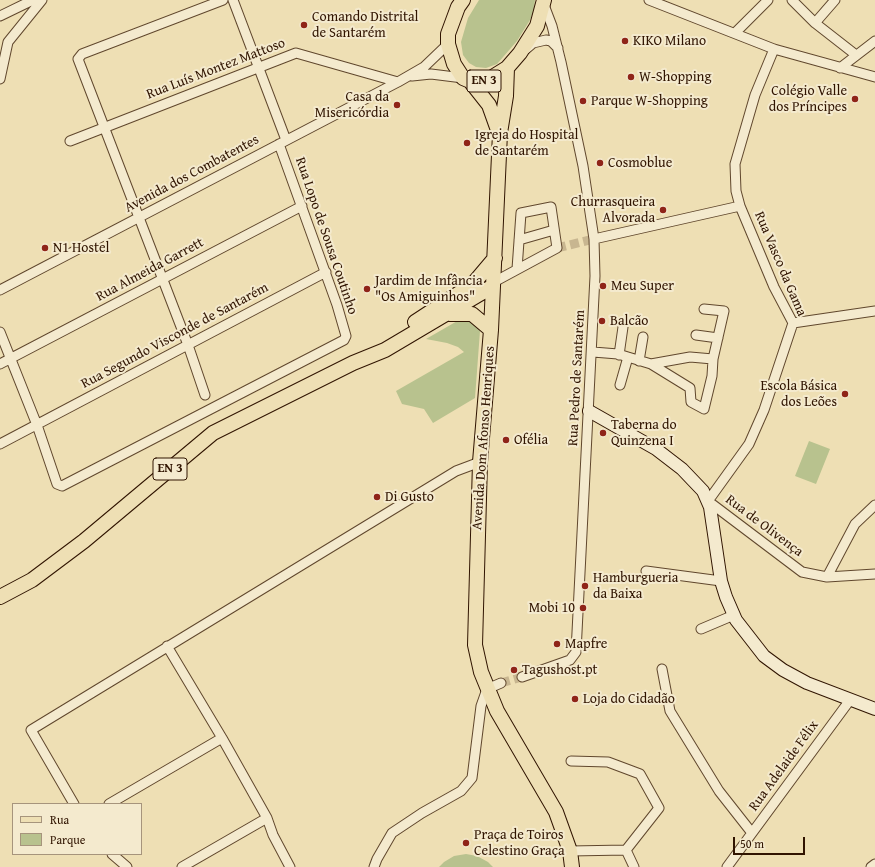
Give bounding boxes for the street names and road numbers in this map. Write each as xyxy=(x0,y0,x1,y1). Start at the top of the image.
street label: Rua Luís Montez Mattoso xyxy=(144,35,288,103)
road number: EN 3 xyxy=(467,70,501,92)
street label: Avenida dos Combatentes xyxy=(122,131,262,217)
street label: Rua Lopo de Sousa Coutinho xyxy=(291,155,361,317)
street label: Rua Vasco da Gama xyxy=(750,209,810,319)
street label: Rua Almeida Garrett xyxy=(93,235,207,305)
street label: Rua Segundo Visconde de Santarém xyxy=(79,279,271,393)
street label: Rua Pedro de Santarém xyxy=(565,309,589,447)
street label: Avenida Dom Afonso Henriques xyxy=(469,345,499,531)
road number: EN 3 xyxy=(153,458,187,480)
street label: Rua de Olivença xyxy=(722,491,806,561)
street label: Rua Adelaide Félix xyxy=(746,717,822,815)

